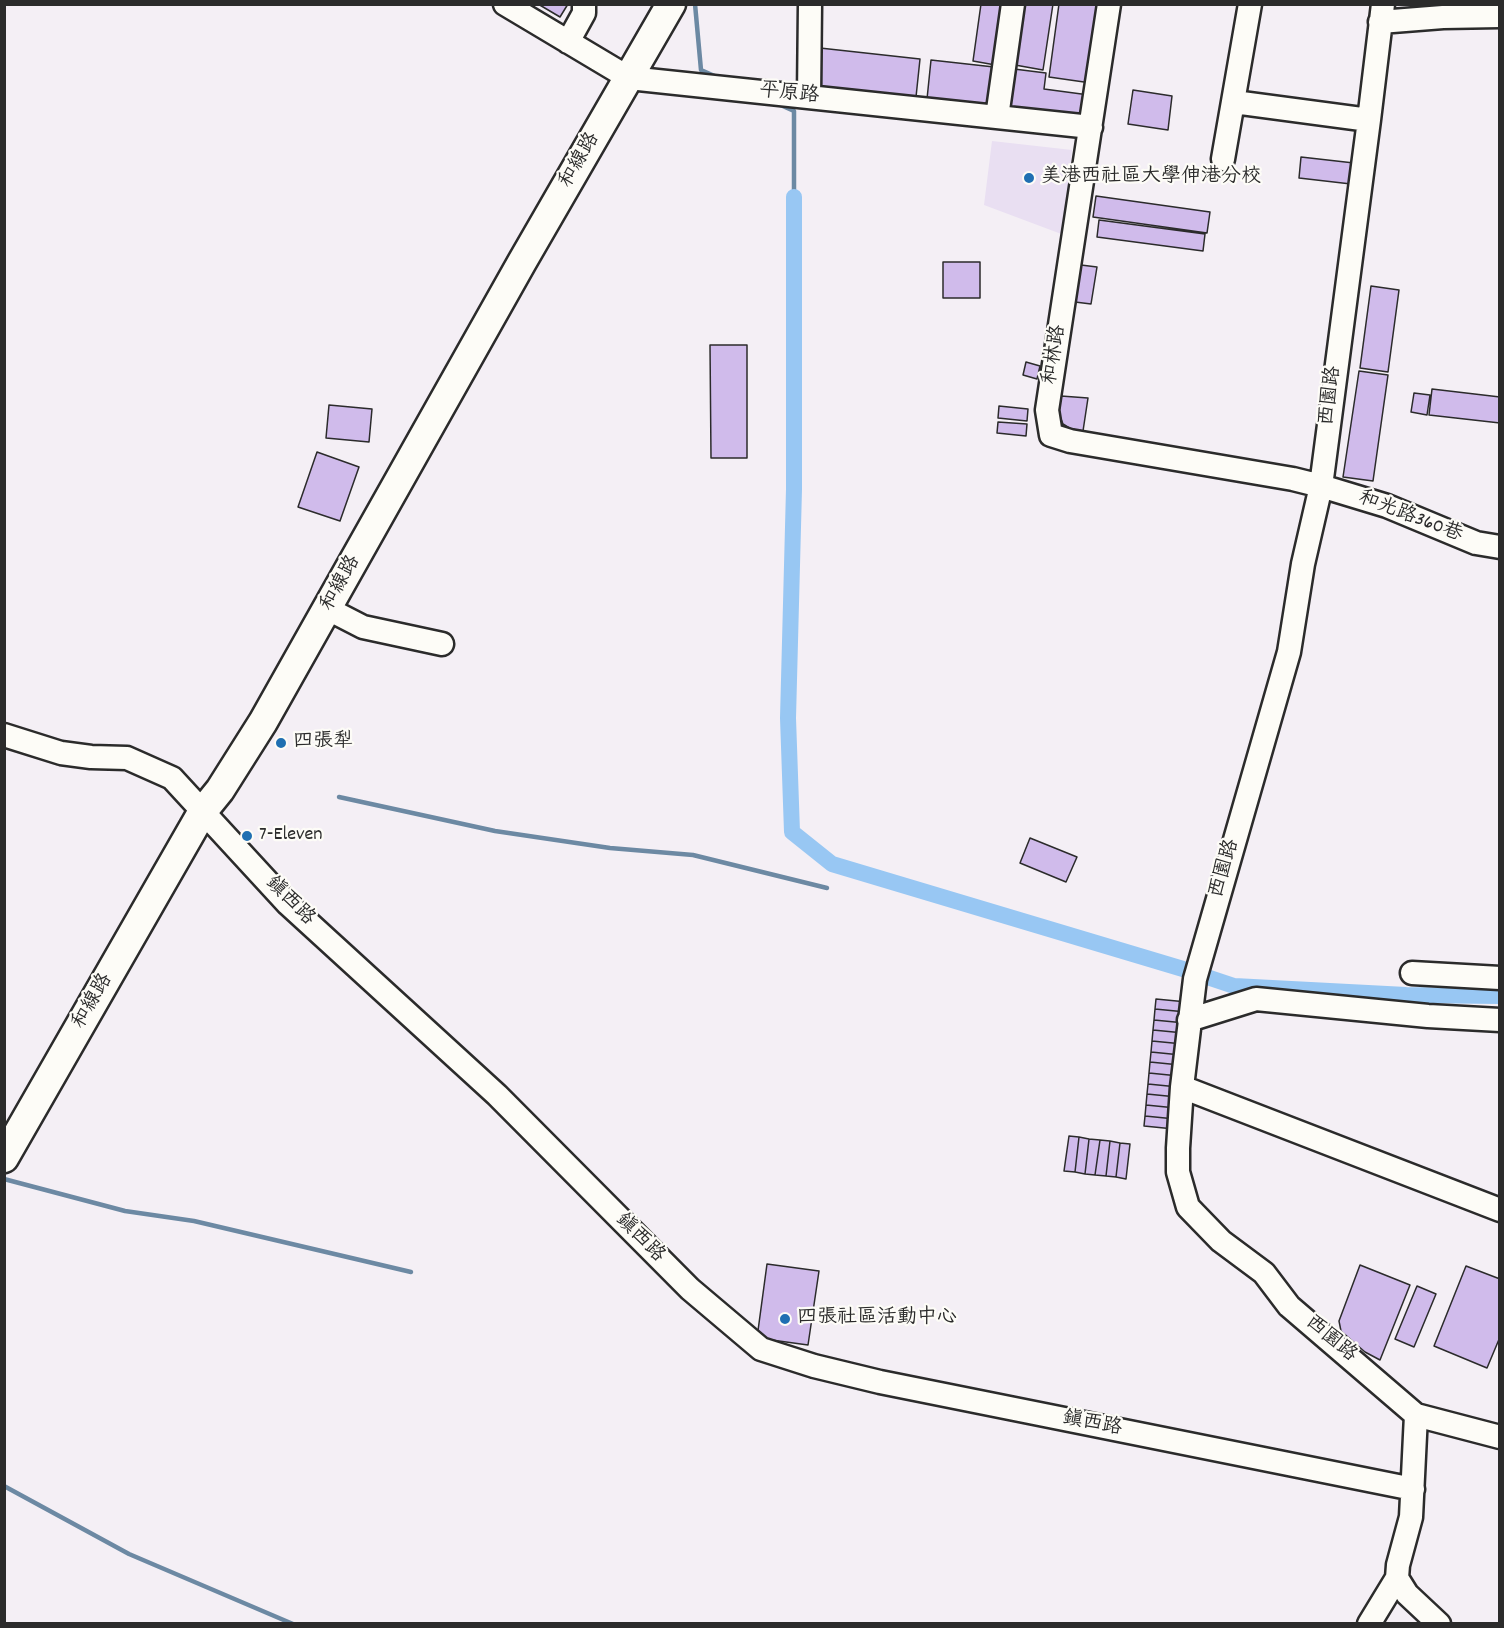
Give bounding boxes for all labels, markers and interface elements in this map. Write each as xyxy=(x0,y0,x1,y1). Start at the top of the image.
street label: 平原路 xyxy=(758,80,820,110)
street label: 和線路 xyxy=(556,129,606,193)
place label: 美港西社區大學伸港分校 xyxy=(1041,166,1261,190)
marker: 美港西社區大學伸港分校 xyxy=(1022,171,1036,185)
street label: 和林路 xyxy=(1039,323,1073,387)
street label: 西園路 xyxy=(1316,365,1348,427)
street label: 和光路360巷 xyxy=(1355,487,1465,549)
street label: 和線路 xyxy=(317,552,367,616)
place label: 四張犁 xyxy=(293,731,353,755)
marker: 四張犁 xyxy=(274,736,288,750)
place label: 7-Eleven xyxy=(259,824,323,848)
marker: 7-Eleven xyxy=(240,829,254,843)
street label: 西園路 xyxy=(1206,837,1246,901)
street label: 鎮西路 xyxy=(259,872,319,932)
street label: 和線路 xyxy=(69,970,119,1034)
street label: 鎮西路 xyxy=(609,1209,669,1269)
place label: 四張社區活動中心 xyxy=(797,1307,957,1331)
marker: 四張社區活動中心 xyxy=(778,1312,792,1326)
street label: 西園路 xyxy=(1299,1312,1361,1368)
street label: 鎮西路 xyxy=(1060,1407,1124,1443)

